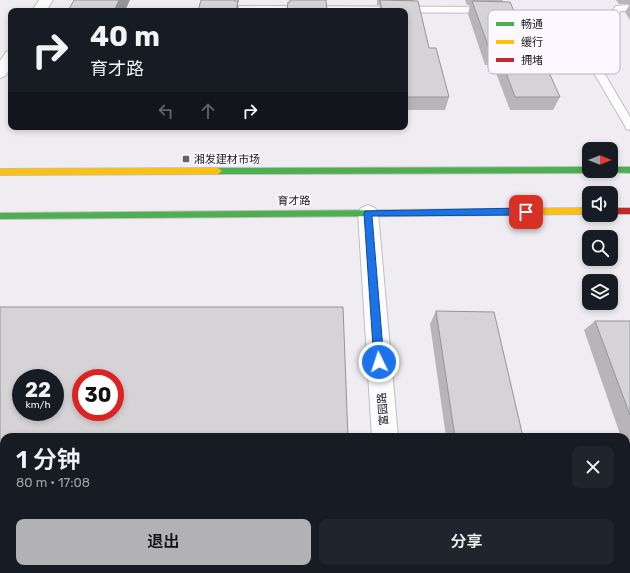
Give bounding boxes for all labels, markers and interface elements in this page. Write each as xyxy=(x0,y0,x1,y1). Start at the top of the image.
legend xyxy=(488,10,620,74)
text: 畅通 xyxy=(521,18,543,31)
text: 40 m xyxy=(90,20,160,53)
icon: right xyxy=(24,24,76,76)
text: 缓行 xyxy=(521,36,543,49)
text: 拥堵 xyxy=(521,54,543,67)
text: 育才路 xyxy=(90,58,144,80)
icon: left xyxy=(155,100,177,122)
icon: ahead xyxy=(197,100,219,122)
icon: right xyxy=(239,100,261,122)
north arrow xyxy=(582,142,618,178)
map controls xyxy=(582,142,618,310)
place label: 湘发建材市场 xyxy=(194,153,260,166)
marker: 湘发建材市场 xyxy=(181,154,191,164)
button: sound xyxy=(582,186,618,222)
street label: 育才路 xyxy=(277,194,311,208)
pin xyxy=(509,195,543,229)
icon: arrive xyxy=(515,201,537,223)
button: search xyxy=(582,230,618,266)
button: layers xyxy=(582,274,618,310)
position arrow xyxy=(358,341,400,383)
speed limit sign: 30 xyxy=(72,369,124,421)
text: 22 xyxy=(25,378,51,402)
street label: 富园路 xyxy=(375,392,391,426)
text: km/h xyxy=(26,399,50,411)
text: 1 分钟 xyxy=(16,446,81,474)
button: close xyxy=(572,446,614,488)
text: 80 m · 17:08 xyxy=(16,475,90,490)
button: 退出 xyxy=(16,519,311,565)
button: 分享 xyxy=(319,519,614,565)

